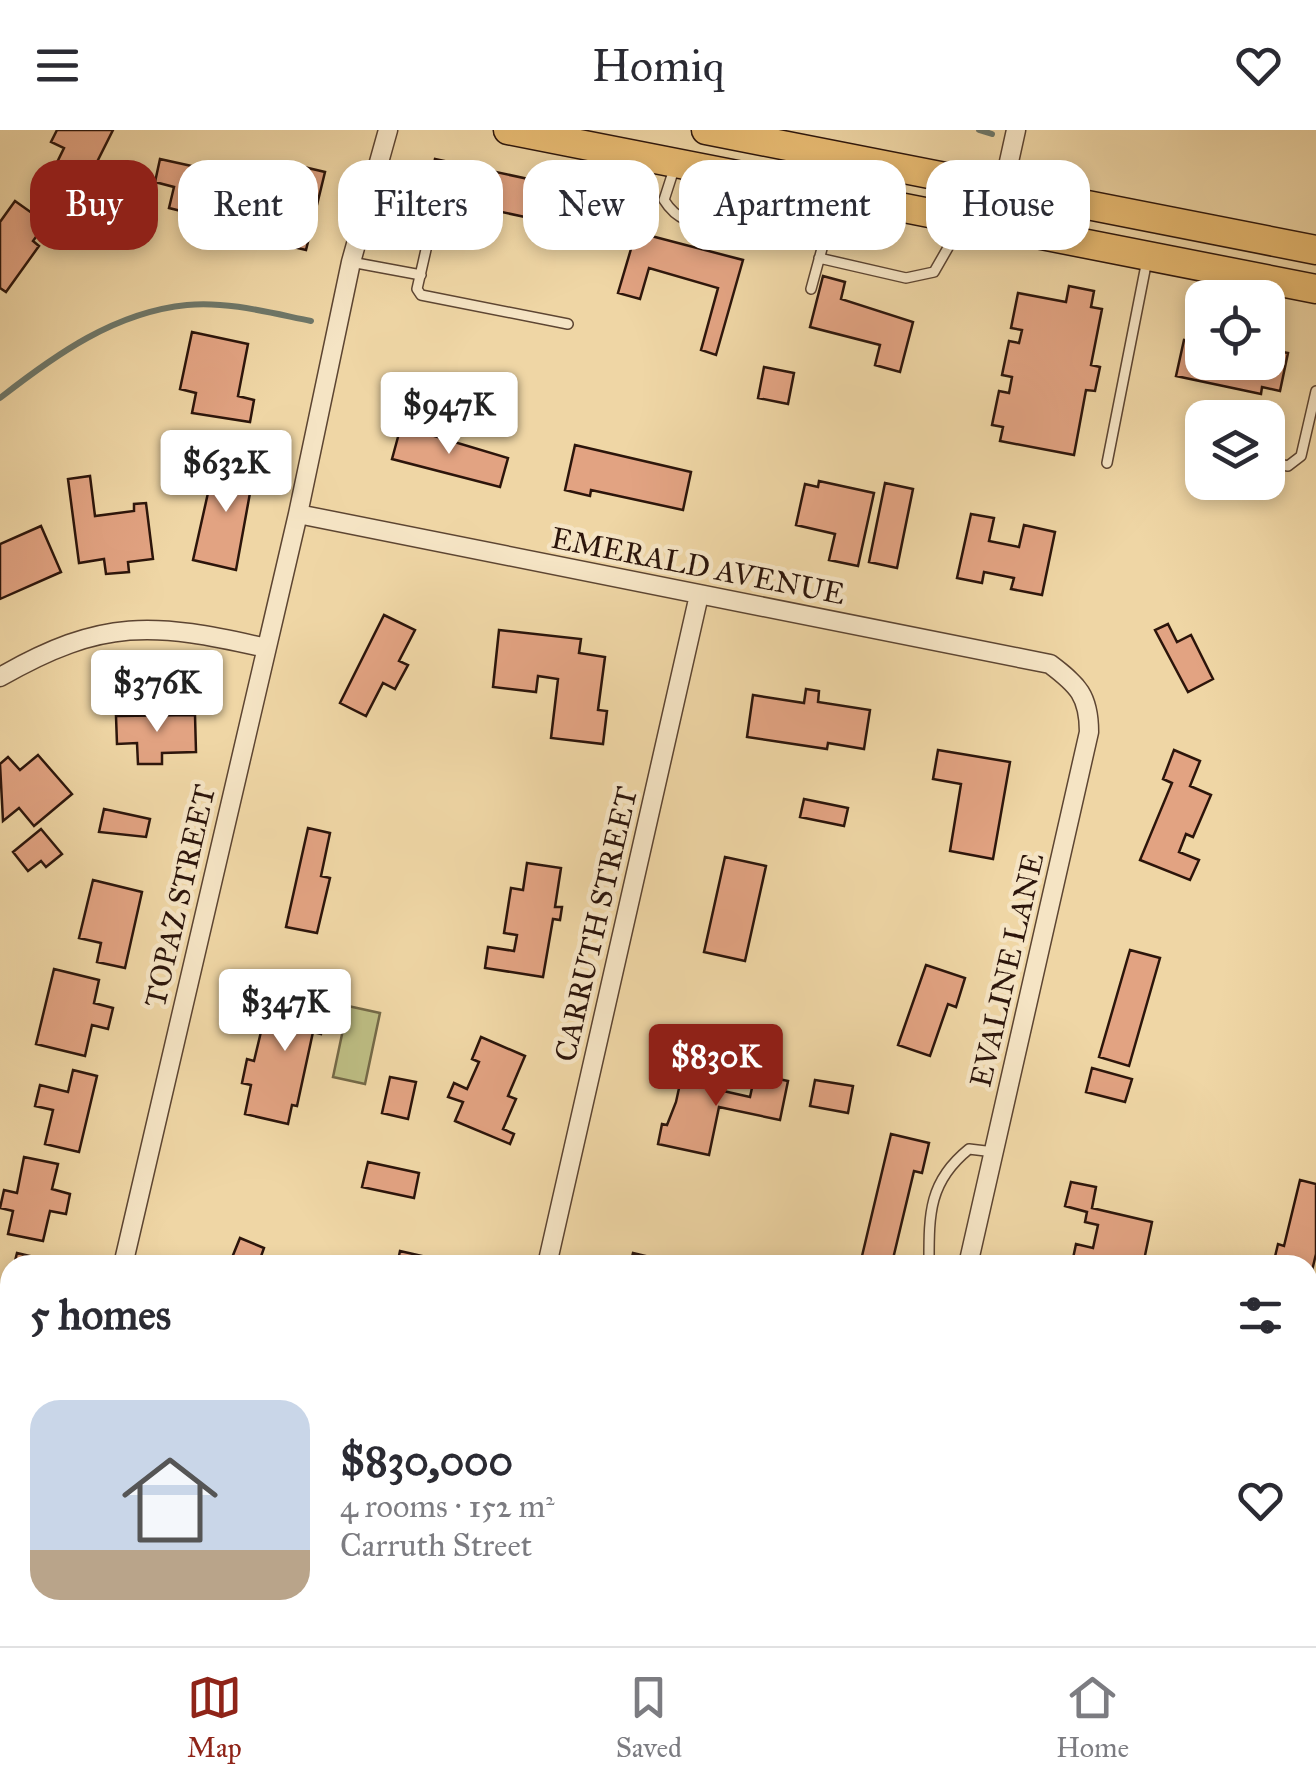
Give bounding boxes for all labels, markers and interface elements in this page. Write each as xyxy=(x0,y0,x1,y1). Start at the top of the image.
icon: menu xyxy=(30,38,85,93)
text: Homiq xyxy=(592,38,724,93)
icon: heart xyxy=(1231,38,1286,93)
chip: Buy xyxy=(30,160,158,250)
chip: Rent xyxy=(178,160,318,250)
chip: Filters xyxy=(338,160,503,250)
chip: New xyxy=(523,160,659,250)
chip: Apartment xyxy=(679,160,906,250)
chip: House xyxy=(926,160,1090,250)
map controls xyxy=(1185,280,1285,500)
button: locate xyxy=(1185,280,1285,380)
pin: $947K xyxy=(379,372,519,457)
text: $947K xyxy=(403,385,495,424)
button: layers xyxy=(1185,400,1285,500)
pin: $632K xyxy=(156,430,296,515)
text: $632K xyxy=(183,443,269,482)
street label: EMERALD AVENUE xyxy=(548,520,848,612)
pin: $376K xyxy=(87,650,227,735)
text: $376K xyxy=(113,663,201,702)
street label: TOPAZ STREET xyxy=(137,781,223,1011)
street label: CARRUTH STREET xyxy=(547,783,645,1065)
street label: EVALINE LANE xyxy=(963,850,1051,1090)
pin: $347K xyxy=(215,969,355,1054)
text: $347K xyxy=(241,982,329,1021)
pin: $830K xyxy=(646,1024,786,1109)
text: $830K xyxy=(671,1037,761,1076)
icon: filters xyxy=(1233,1288,1288,1343)
text: 5 homes xyxy=(30,1289,171,1341)
text: $830,000 xyxy=(340,1435,513,1487)
icon: home xyxy=(110,1440,230,1560)
icon: heart xyxy=(1233,1473,1288,1528)
text: 4 rooms · 152 m² xyxy=(340,1487,555,1526)
text: Carruth Street xyxy=(340,1526,532,1565)
tab: Map xyxy=(187,1670,242,1765)
tab: Saved xyxy=(616,1670,682,1765)
tab: Home xyxy=(1056,1670,1129,1765)

